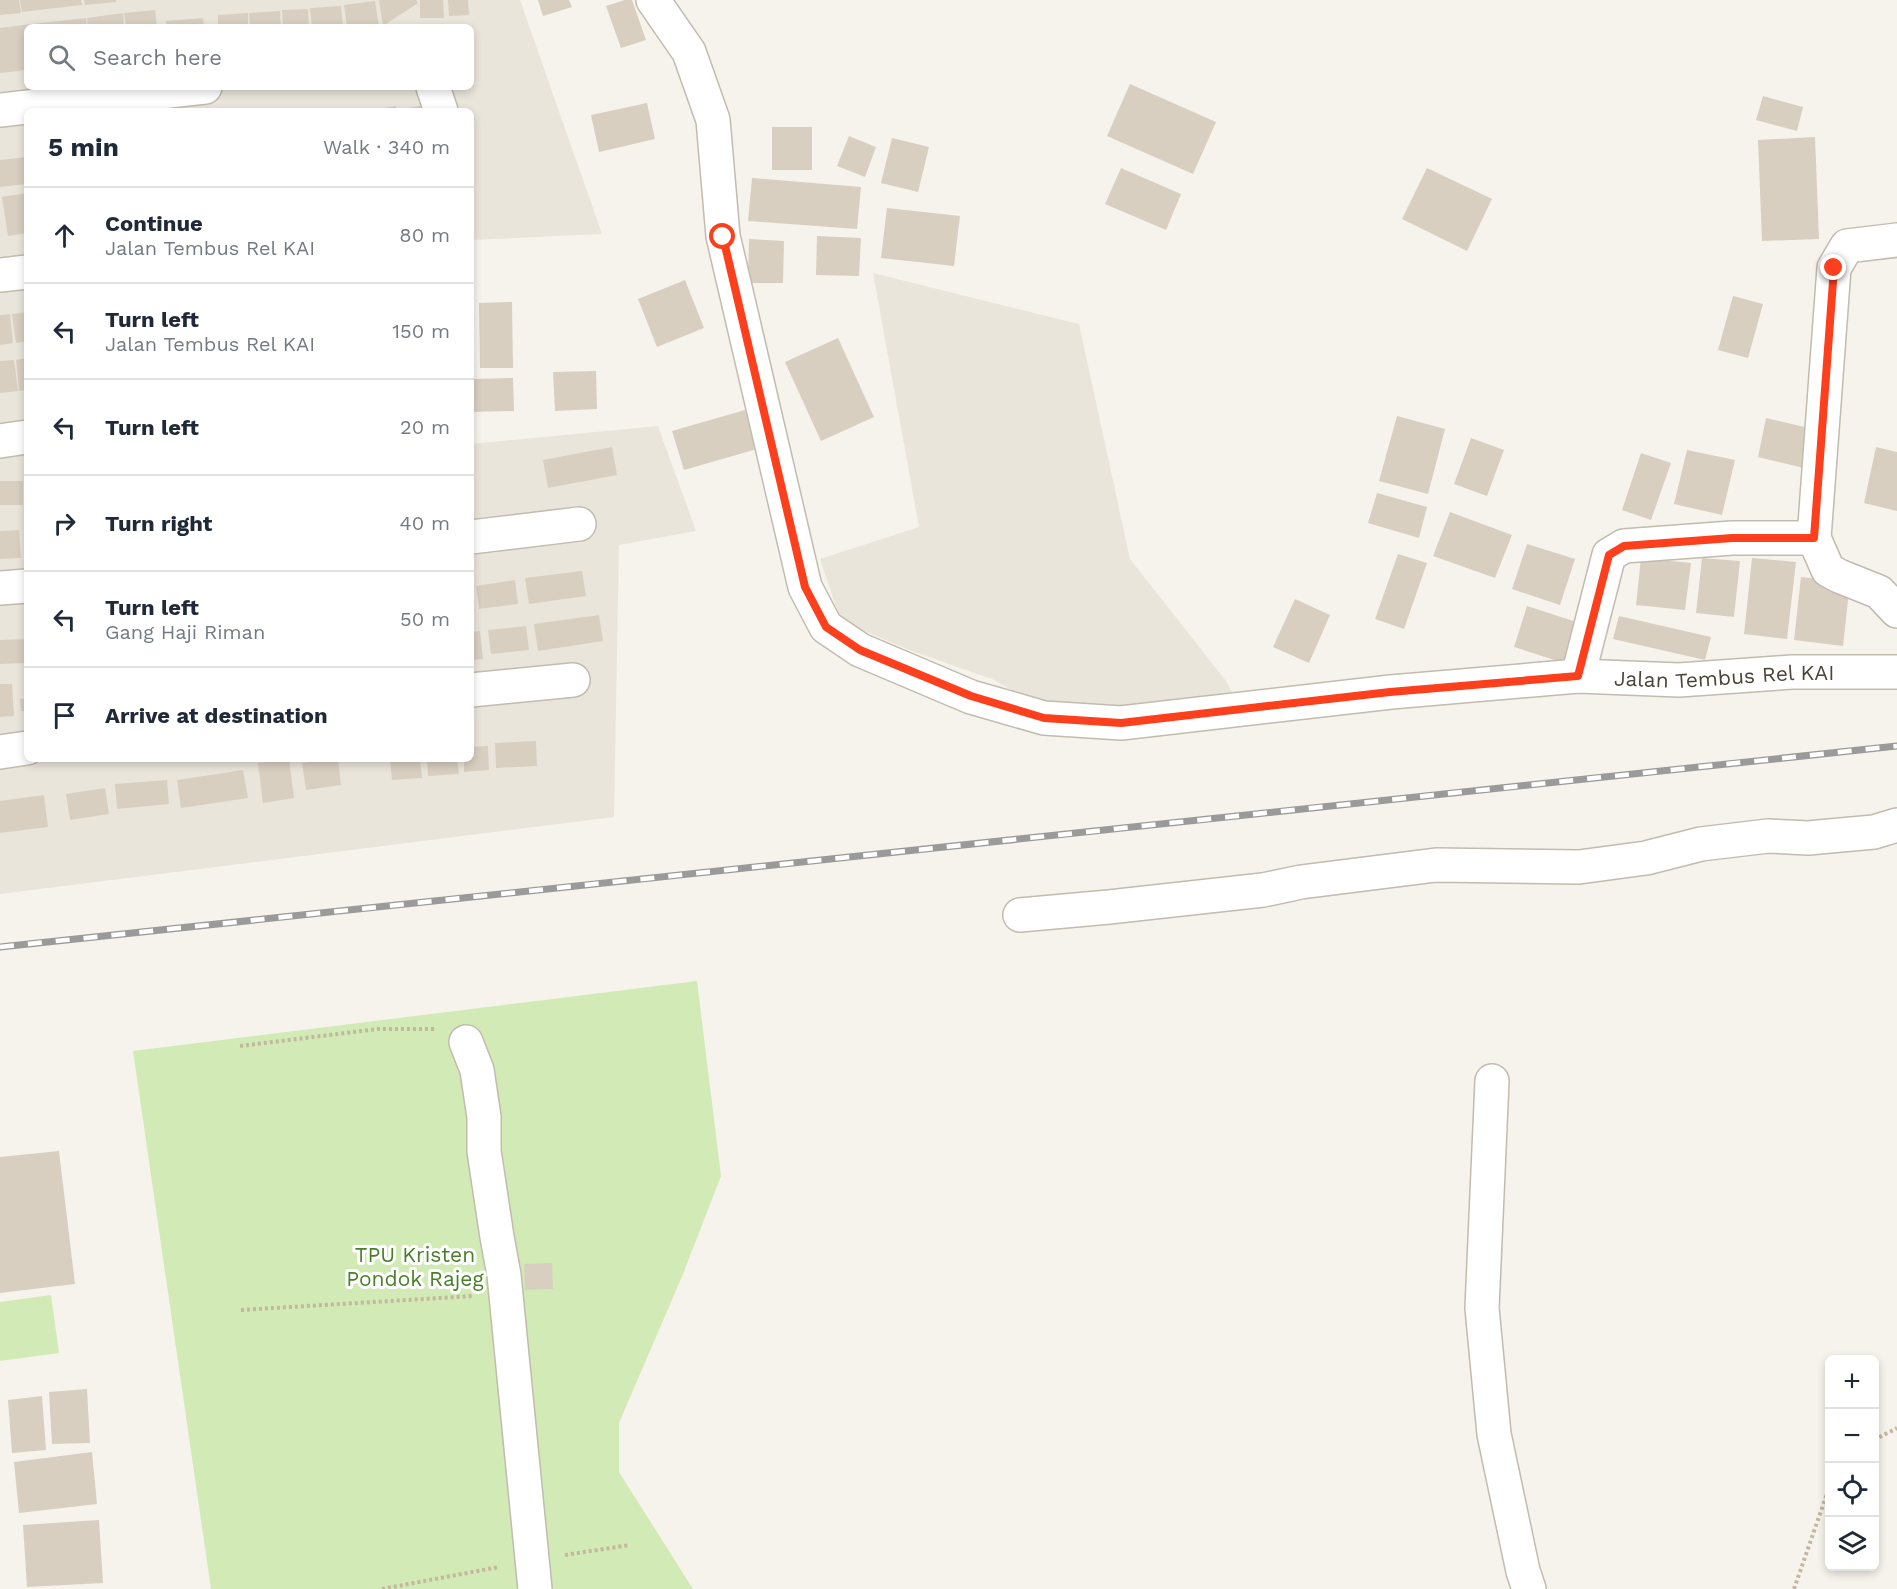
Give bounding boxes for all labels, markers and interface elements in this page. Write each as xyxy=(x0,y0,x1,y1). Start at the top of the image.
search box xyxy=(24,24,474,90)
icon: search xyxy=(45,41,78,74)
text: Search here xyxy=(93,45,222,70)
text: 5 min xyxy=(48,132,119,162)
text: Walk · 340 m xyxy=(323,135,450,159)
text: Continue xyxy=(105,211,203,236)
icon: ahead xyxy=(48,219,81,252)
text: 80 m xyxy=(399,223,450,247)
route start xyxy=(709,223,735,249)
text: Jalan Tembus Rel KAI xyxy=(105,236,315,260)
route end xyxy=(1820,254,1846,280)
text: Turn left xyxy=(105,307,199,332)
icon: left xyxy=(48,315,81,348)
text: 150 m xyxy=(392,319,450,343)
text: Jalan Tembus Rel KAI xyxy=(105,332,315,356)
icon: left xyxy=(48,411,81,444)
text: Turn left xyxy=(105,415,199,440)
text: 20 m xyxy=(400,415,450,439)
icon: right xyxy=(48,507,81,540)
text: Turn right xyxy=(105,511,212,536)
text: 40 m xyxy=(399,511,450,535)
text: Turn left xyxy=(105,595,199,620)
icon: left xyxy=(48,603,81,636)
text: 50 m xyxy=(400,607,450,631)
text: Gang Haji Riman xyxy=(105,620,265,644)
street label: Jalan Tembus Rel KAI xyxy=(1614,659,1834,693)
icon: arrive xyxy=(48,699,81,732)
text: Arrive at destination xyxy=(105,703,328,728)
park label: TPU Kristen Pondok Rajeg xyxy=(346,1242,484,1291)
map controls xyxy=(1825,1355,1879,1571)
button: + xyxy=(1825,1355,1879,1409)
button: − xyxy=(1825,1409,1879,1463)
button: locate xyxy=(1825,1463,1879,1517)
button: layers xyxy=(1825,1517,1879,1571)

